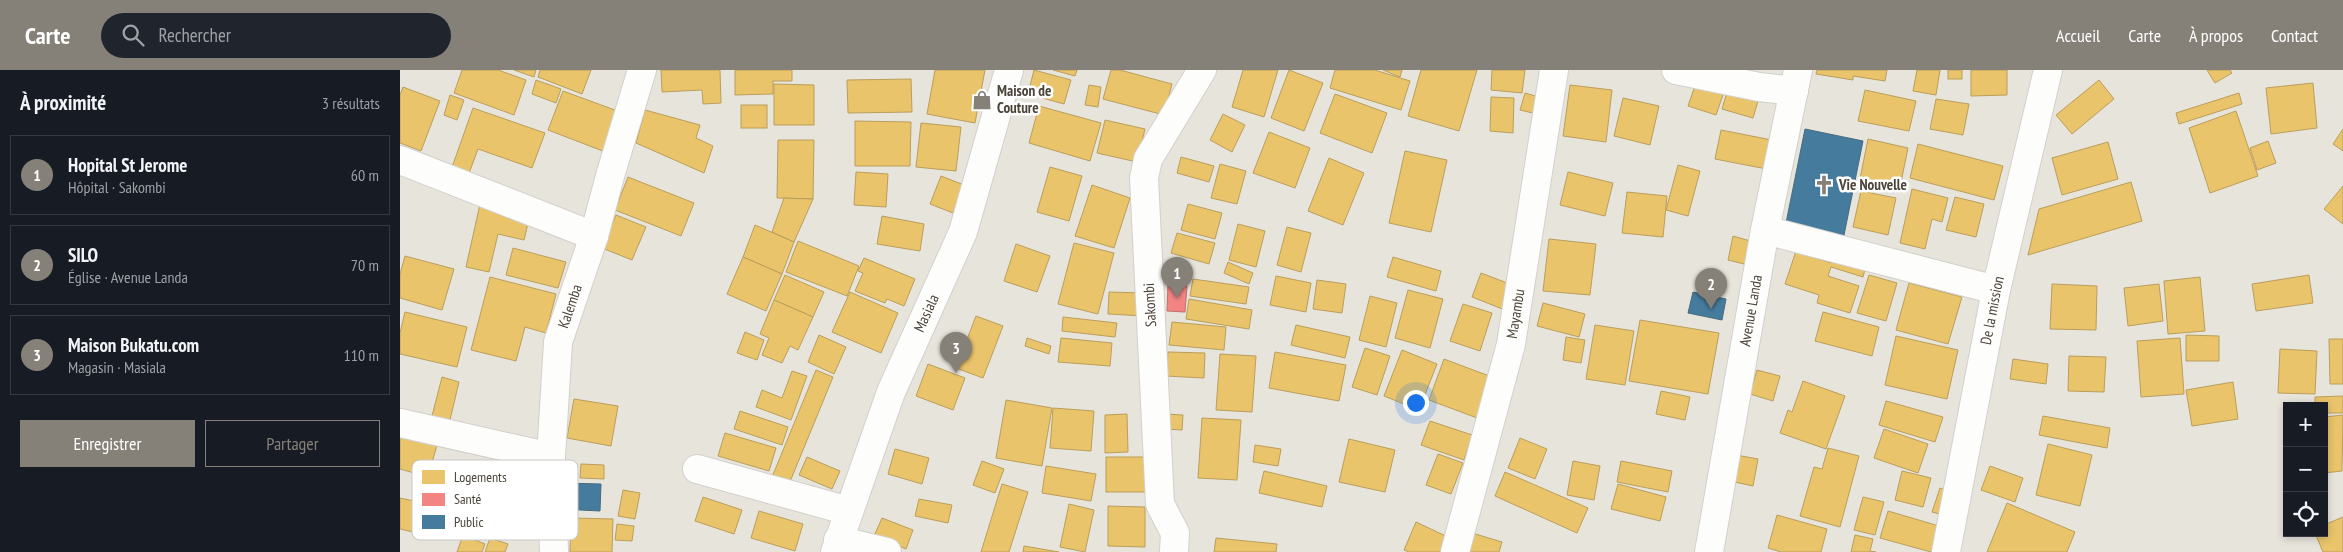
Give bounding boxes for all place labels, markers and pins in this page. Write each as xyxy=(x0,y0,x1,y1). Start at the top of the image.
place label: Maison de Couture xyxy=(997,81,1051,117)
shop icon: Maison de Couture xyxy=(971,89,993,111)
church icon: Vie Nouvelle xyxy=(1813,174,1835,196)
place label: Vie Nouvelle xyxy=(1838,175,1907,194)
pin: 1 xyxy=(1161,257,1193,298)
pin: 2 xyxy=(1695,268,1727,309)
pin: 3 xyxy=(940,332,972,373)

